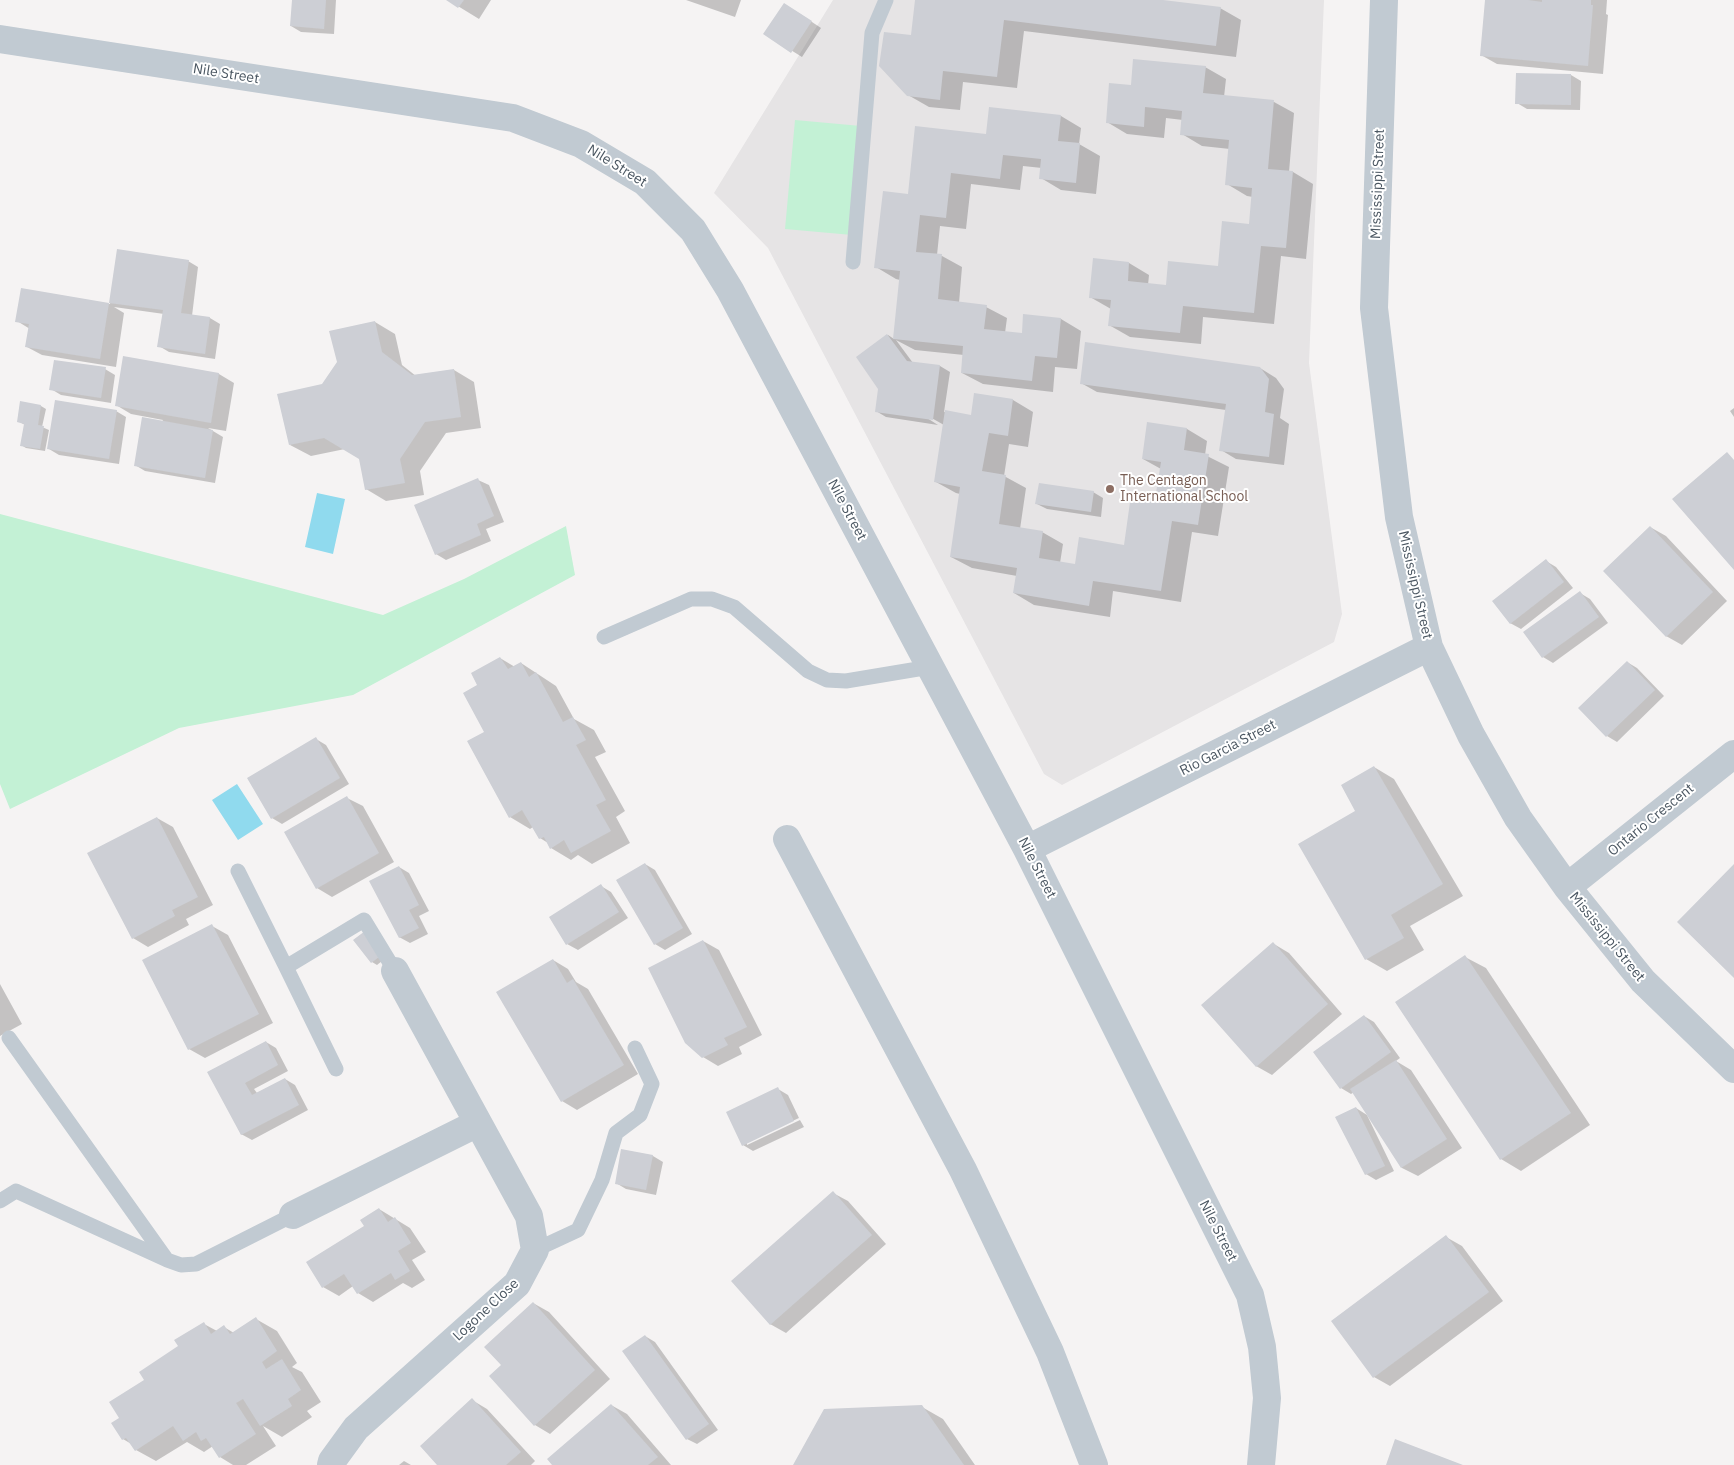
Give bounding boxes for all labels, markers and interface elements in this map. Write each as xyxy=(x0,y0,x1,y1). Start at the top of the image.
street label: Nile Street xyxy=(192,60,260,88)
street label: Mississippi Street xyxy=(1368,129,1388,239)
street label: Nile Street xyxy=(584,141,650,191)
place label: The Centagon International School xyxy=(1120,473,1248,506)
street label: Nile Street xyxy=(824,477,870,543)
marker: The Centagon International School xyxy=(1104,483,1116,495)
street label: Mississippi Street xyxy=(1394,529,1436,641)
street label: Rio Garcia Street xyxy=(1177,717,1279,779)
street label: Ontario Crescent xyxy=(1605,780,1697,860)
street label: Nile Street xyxy=(1014,835,1060,901)
street label: Mississippi Street xyxy=(1566,889,1648,985)
street label: Nile Street xyxy=(1195,1198,1241,1264)
street label: Logone Close xyxy=(450,1275,522,1345)

